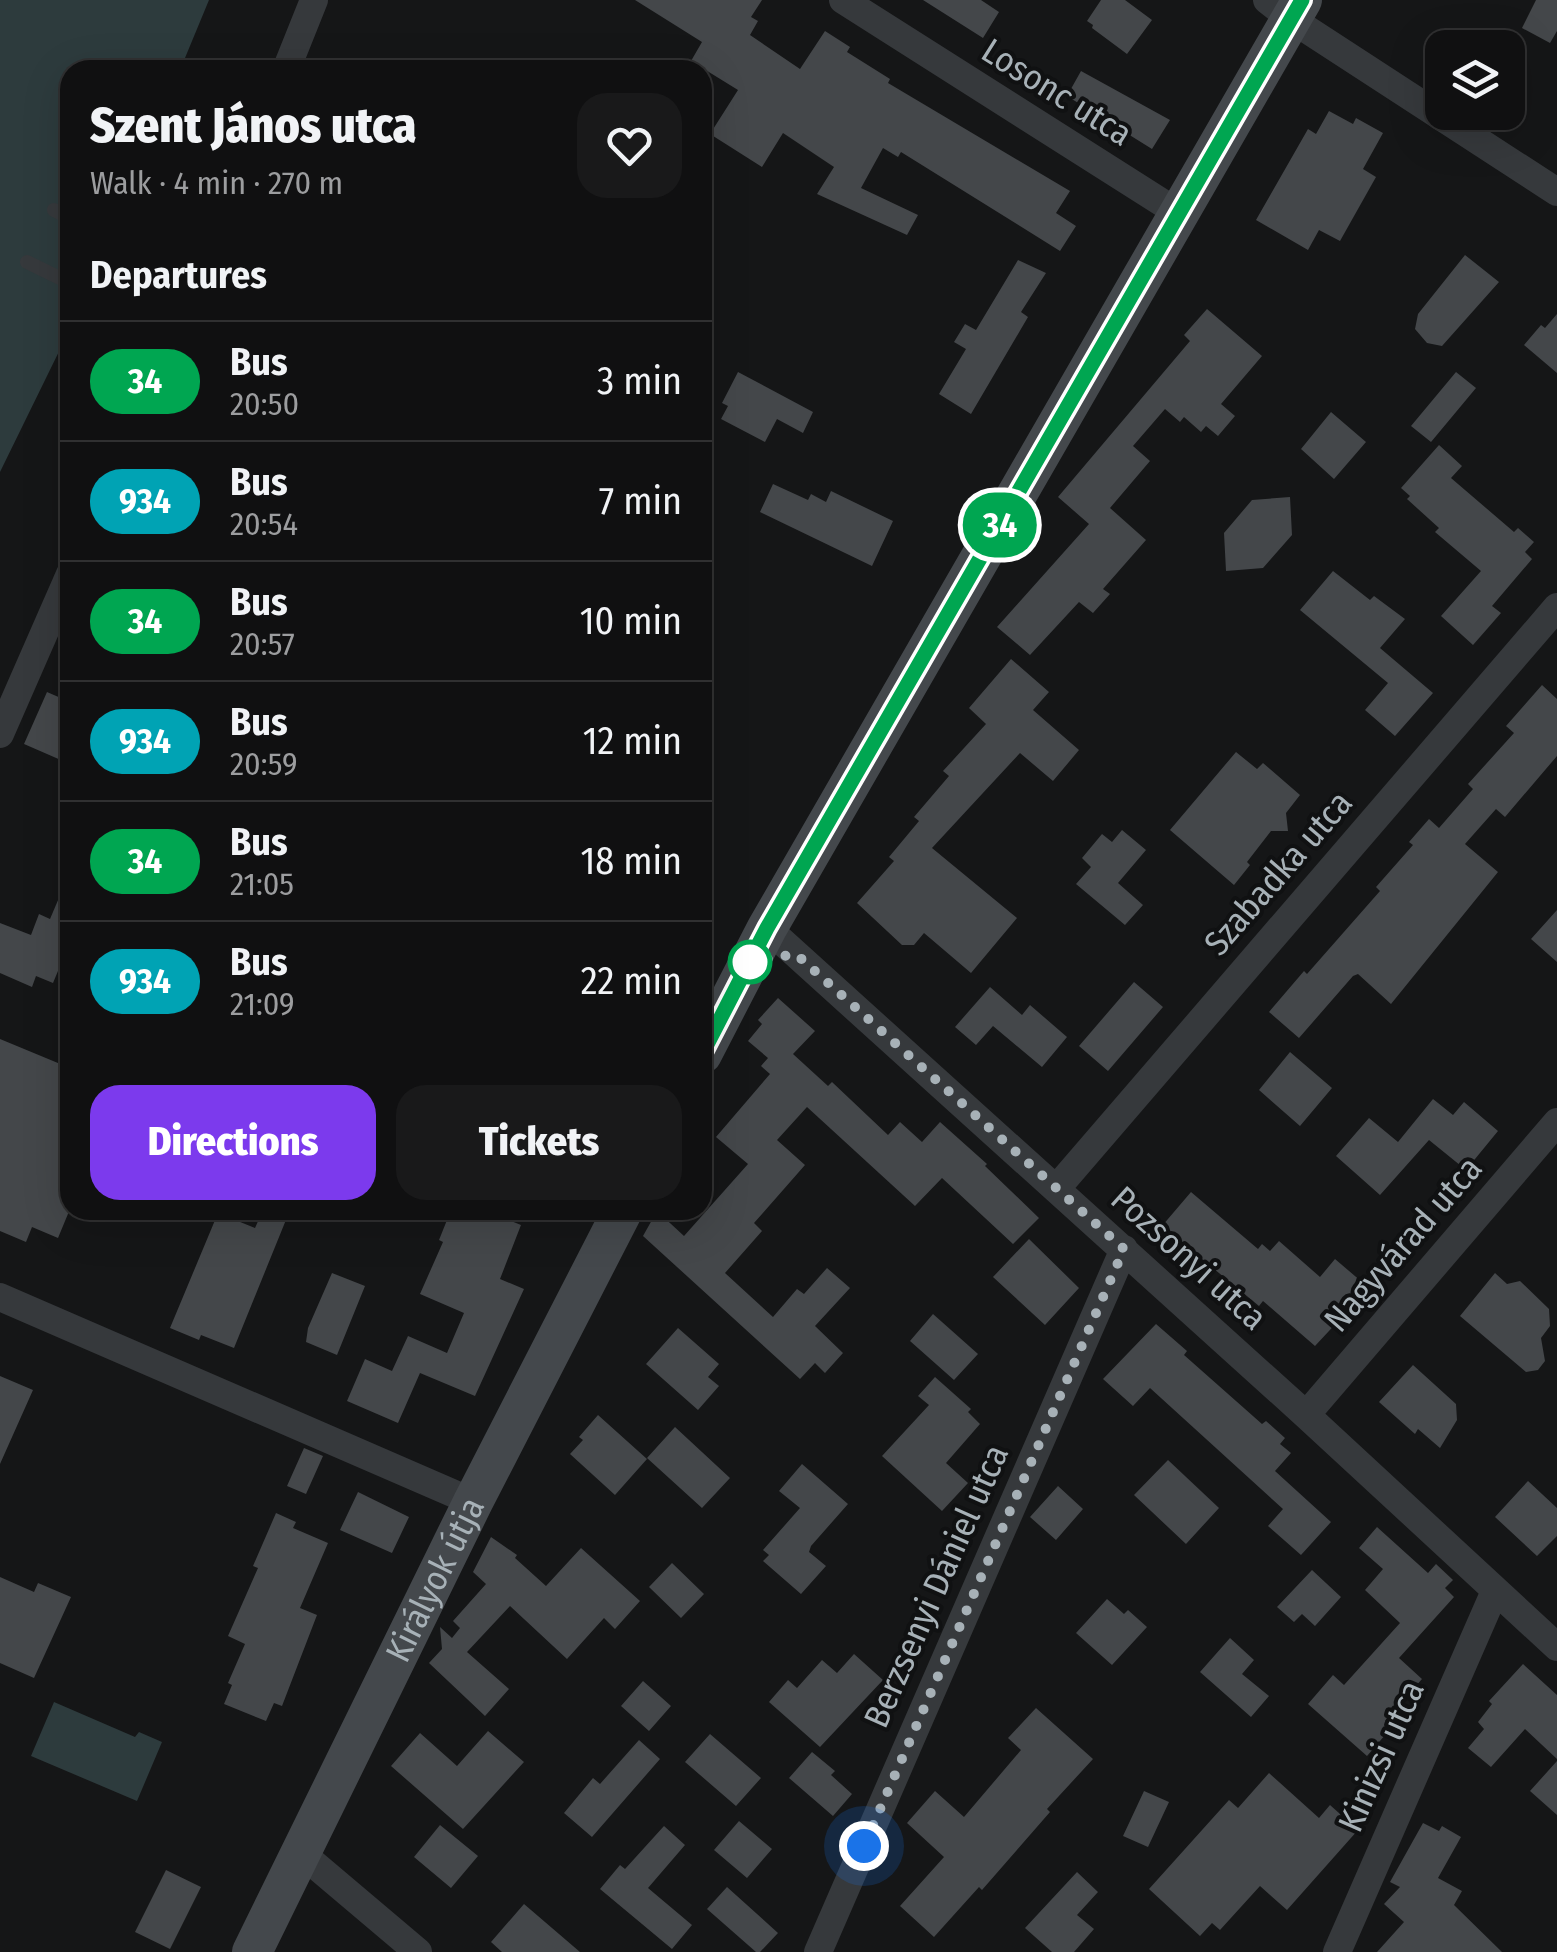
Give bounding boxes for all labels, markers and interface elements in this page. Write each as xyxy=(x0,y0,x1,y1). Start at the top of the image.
street label: Losonc utca xyxy=(974,29,1140,155)
map controls xyxy=(1425,30,1525,130)
button: layers xyxy=(1425,30,1525,130)
button: heart xyxy=(577,93,682,198)
text: Szent János utca xyxy=(90,97,417,155)
text: Walk · 4 min · 270 m xyxy=(90,164,343,202)
text: Departures xyxy=(90,252,267,298)
text: Bus xyxy=(230,339,288,385)
text: 3 min xyxy=(597,358,682,404)
text: 34 xyxy=(128,360,162,402)
text: 20:50 xyxy=(230,385,299,423)
text: Bus xyxy=(230,459,288,505)
text: 7 min xyxy=(599,478,682,524)
text: 934 xyxy=(119,480,171,522)
line badge: 34 xyxy=(955,492,1045,558)
text: 34 xyxy=(983,504,1017,546)
text: 20:54 xyxy=(230,505,298,543)
text: Bus xyxy=(230,579,288,625)
text: 10 min xyxy=(580,598,682,644)
text: 34 xyxy=(128,600,162,642)
text: 20:57 xyxy=(230,625,295,663)
text: Bus xyxy=(230,699,288,745)
text: 12 min xyxy=(583,718,682,764)
text: 934 xyxy=(119,720,171,762)
text: 20:59 xyxy=(230,745,297,783)
street label: Szabadka utca xyxy=(1195,782,1361,964)
text: Bus xyxy=(230,819,288,865)
text: 18 min xyxy=(580,838,682,884)
text: 34 xyxy=(128,840,162,882)
text: 21:05 xyxy=(230,865,294,903)
text: Bus xyxy=(230,939,288,985)
unlabelled marker xyxy=(729,941,771,983)
text: 22 min xyxy=(581,958,682,1004)
text: 934 xyxy=(119,960,171,1002)
text: 21:09 xyxy=(230,985,295,1023)
button: Directions xyxy=(90,1085,376,1200)
button: Tickets xyxy=(396,1085,682,1200)
street label: Nagyvárad utca xyxy=(1315,1148,1491,1340)
street label: Pozsonyi utca xyxy=(1103,1177,1275,1339)
street label: Berzsenyi Dániel utca xyxy=(855,1438,1017,1734)
street label: Királyok útja xyxy=(377,1490,493,1669)
street label: Kinizsi utca xyxy=(1329,1674,1433,1838)
your location xyxy=(839,1821,889,1871)

